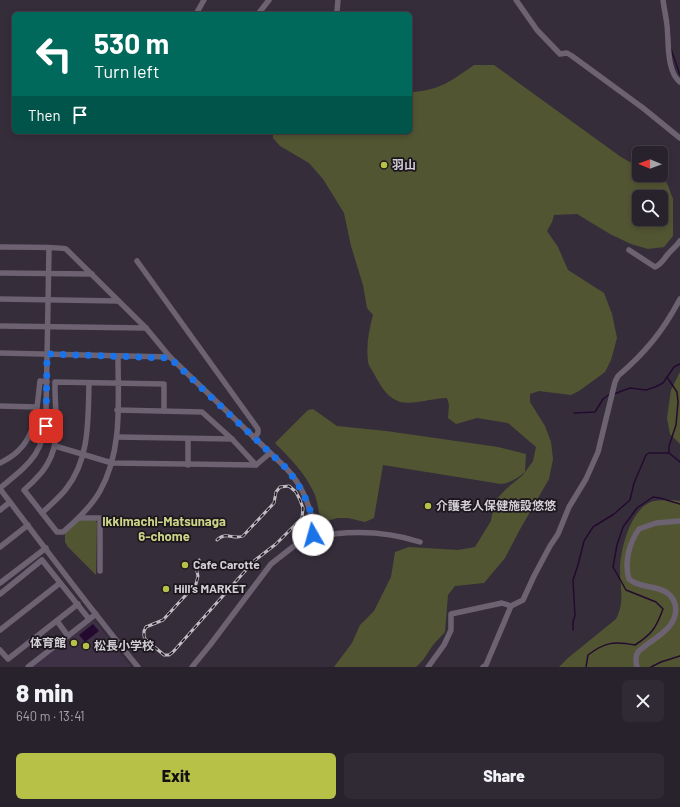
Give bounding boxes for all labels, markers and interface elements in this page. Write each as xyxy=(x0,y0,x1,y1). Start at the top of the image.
text: 530 m xyxy=(94,26,169,60)
icon: left xyxy=(28,28,80,80)
text: Turn left xyxy=(94,60,160,82)
icon: arrive xyxy=(69,104,91,126)
text: Then xyxy=(28,106,61,124)
north arrow xyxy=(632,146,668,182)
map controls xyxy=(632,146,668,226)
place label: 羽山 xyxy=(392,157,416,171)
marker: 羽山 xyxy=(379,160,389,170)
button: search xyxy=(632,190,668,226)
pin xyxy=(29,409,63,443)
icon: arrive xyxy=(35,415,57,437)
place label: 介護老人保健施設悠悠 xyxy=(436,498,556,512)
marker: 介護老人保健施設悠悠 xyxy=(423,501,433,511)
district label: Ikkimachi-Matsunaga 6-chome xyxy=(102,513,226,544)
position arrow xyxy=(292,514,334,556)
place label: Cafe Carotte xyxy=(193,557,260,571)
marker: Cafe Carotte xyxy=(180,560,190,570)
place label: Hill’s MARKET xyxy=(174,581,246,595)
marker: Hill’s MARKET xyxy=(161,584,171,594)
place label: 体育館 xyxy=(30,635,66,649)
marker: 体育館 xyxy=(69,638,79,648)
place label: 松長小学校 xyxy=(94,638,154,652)
marker: 松長小学校 xyxy=(81,641,91,651)
text: 8 min xyxy=(16,678,73,707)
button: close xyxy=(622,680,664,722)
text: 640 m · 13:41 xyxy=(16,708,85,724)
button: Exit xyxy=(16,753,336,799)
button: Share xyxy=(344,753,664,799)

